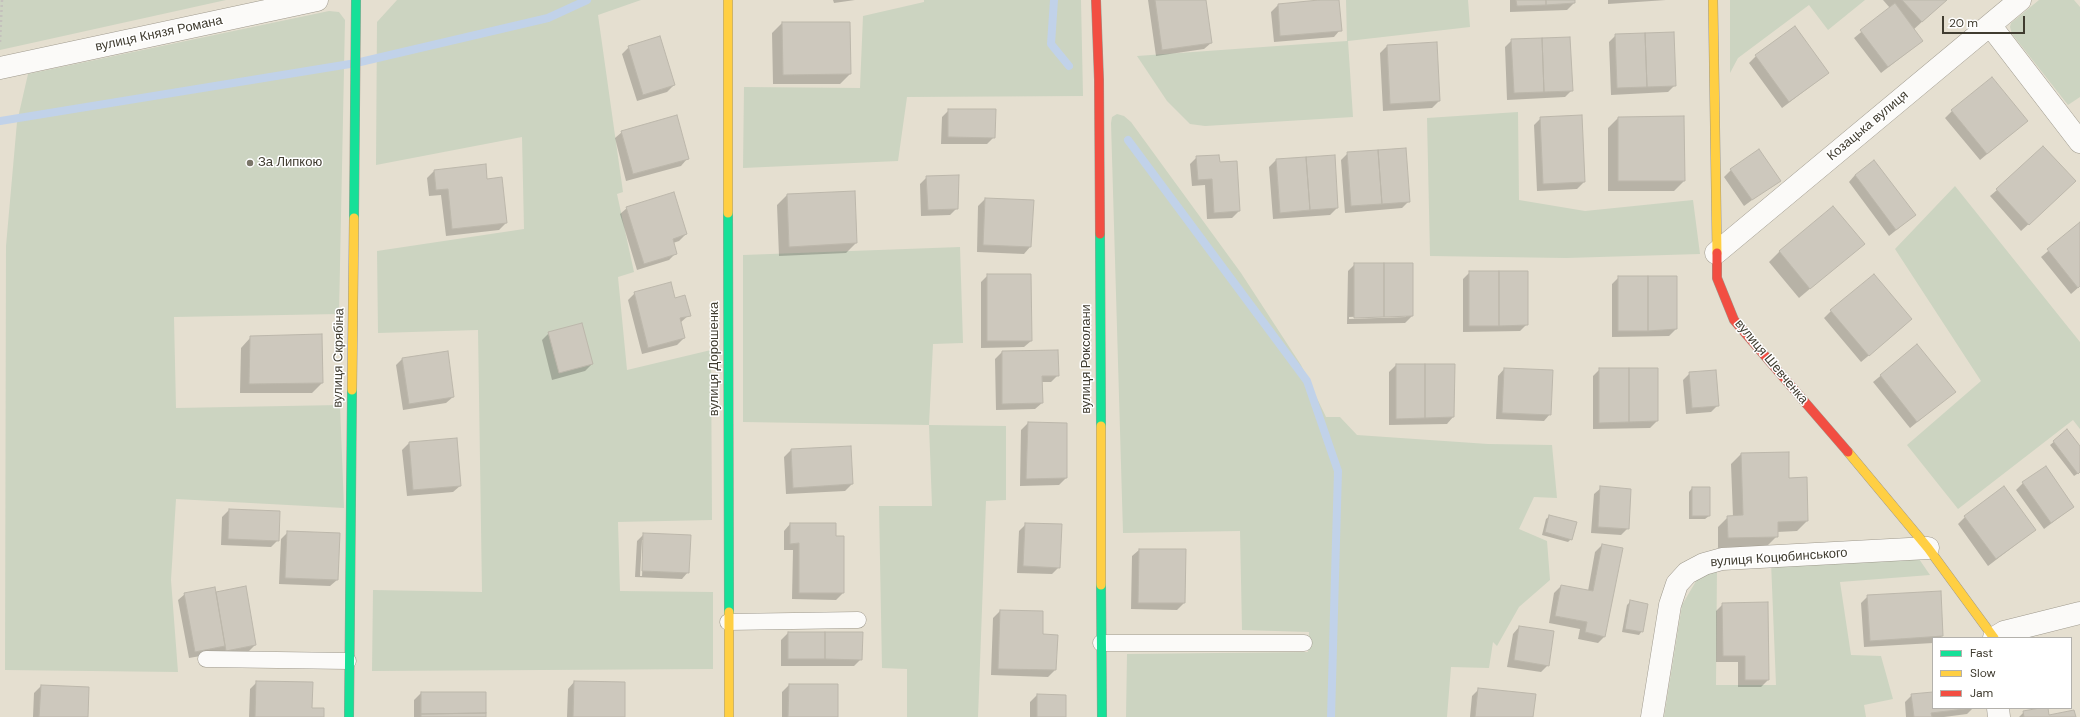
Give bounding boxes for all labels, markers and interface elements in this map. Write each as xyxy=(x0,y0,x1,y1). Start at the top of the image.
scale bar xyxy=(1944,8,2027,34)
street label: вулиця Князя Романа xyxy=(94,13,224,55)
text: 20 m xyxy=(1949,15,1978,31)
street label: Козацька вулиця xyxy=(1824,88,1912,164)
place label: За Липкою xyxy=(258,155,322,171)
marker: За Липкою xyxy=(245,158,255,168)
street label: вулиця Дорошенка xyxy=(707,302,723,416)
street label: вулиця Роксолани xyxy=(1079,304,1095,414)
street label: вулиця Скрябіна xyxy=(330,308,348,408)
street label: вулиця Шевченка xyxy=(1731,317,1811,407)
street label: вулиця Коцюбинського xyxy=(1710,545,1848,571)
legend xyxy=(1932,637,2072,709)
text: Fast xyxy=(1970,645,1993,661)
text: Slow xyxy=(1970,665,1996,681)
text: Jam xyxy=(1970,685,1993,701)

